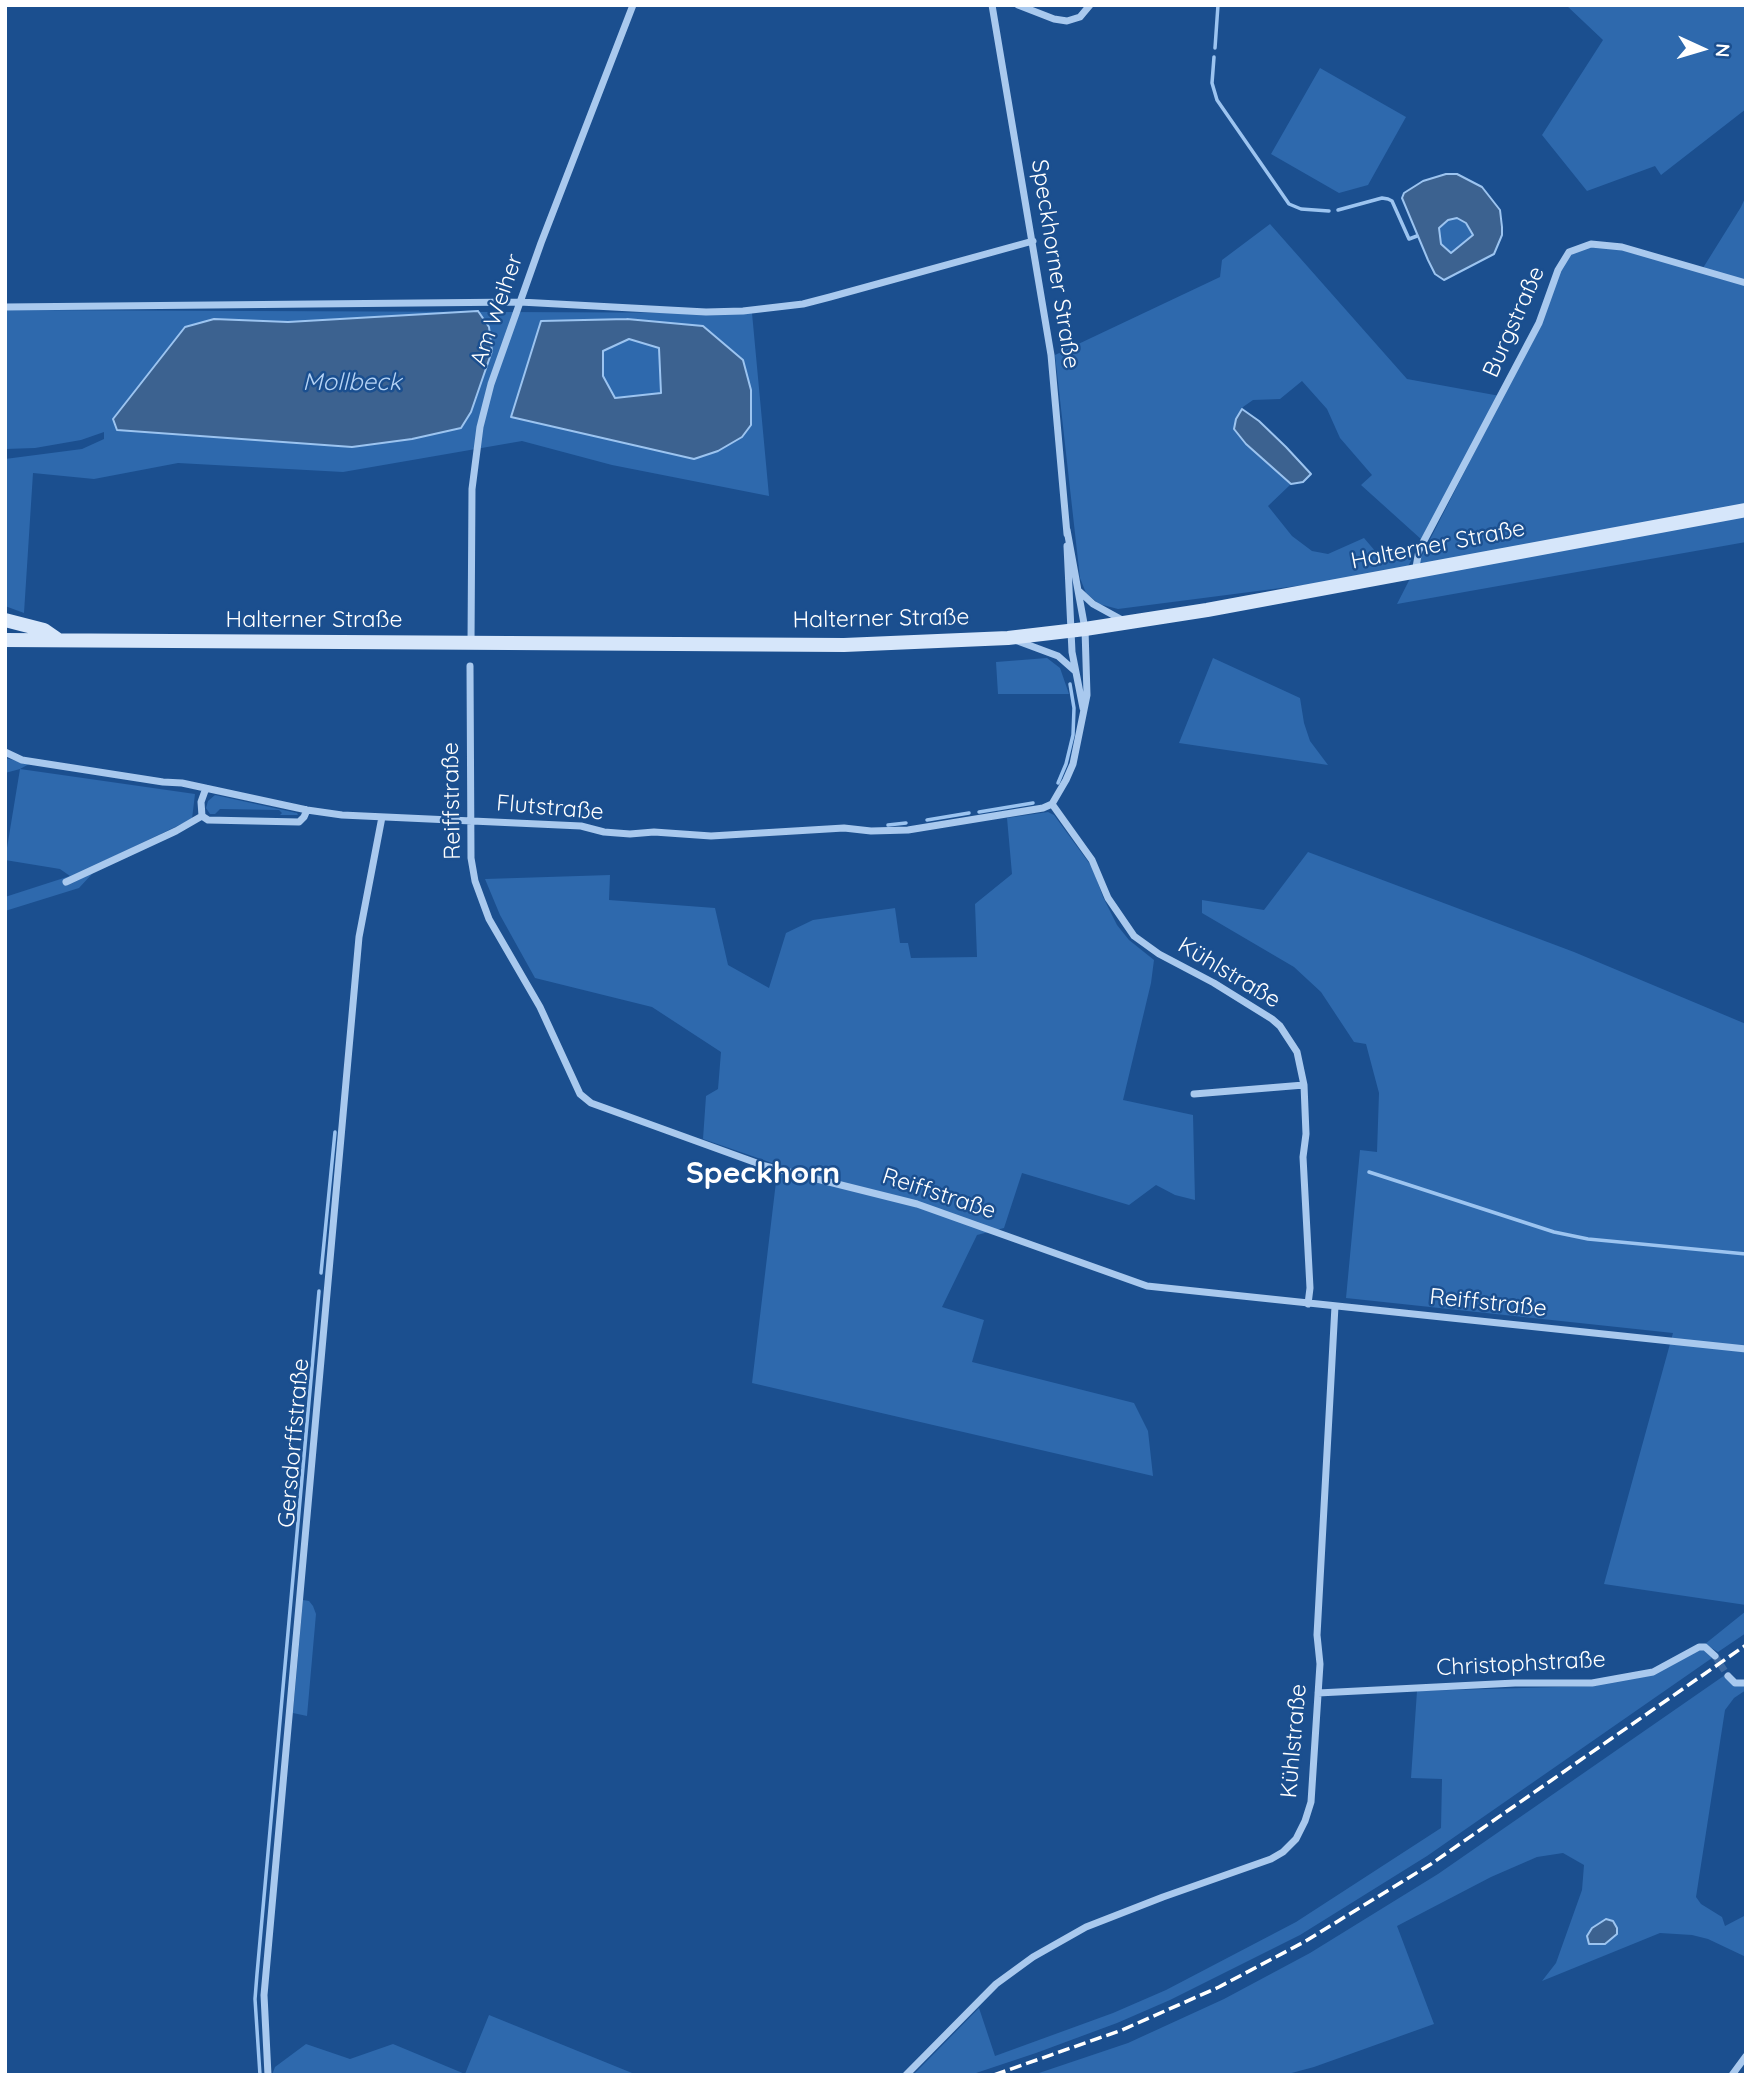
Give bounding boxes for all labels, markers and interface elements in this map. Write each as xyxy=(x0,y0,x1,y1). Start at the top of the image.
north arrow xyxy=(1667,14,1737,84)
text: N xyxy=(1710,43,1735,58)
street label: Speckhorner Straße xyxy=(1025,157,1085,371)
street label: Am Weiher xyxy=(465,250,529,370)
street label: Burgstraße xyxy=(1477,262,1551,382)
water label: Mollbeck xyxy=(303,369,401,397)
street label: Halterner Straße xyxy=(1349,515,1527,575)
street label: Halterner Straße xyxy=(792,604,970,634)
street label: Halterner Straße xyxy=(226,606,402,634)
street label: Reiffstraße xyxy=(437,742,467,860)
street label: Flutstraße xyxy=(495,790,605,826)
street label: Kühlstraße xyxy=(1173,932,1285,1014)
district label: Speckhorn xyxy=(686,1156,840,1192)
street label: Reiffstraße xyxy=(879,1163,999,1225)
street label: Reiffstraße xyxy=(1428,1283,1548,1323)
street label: Gersdorffstraße xyxy=(273,1357,315,1529)
street label: Christophstraße xyxy=(1436,1646,1606,1682)
street label: Kühlstraße xyxy=(1275,1683,1313,1799)

